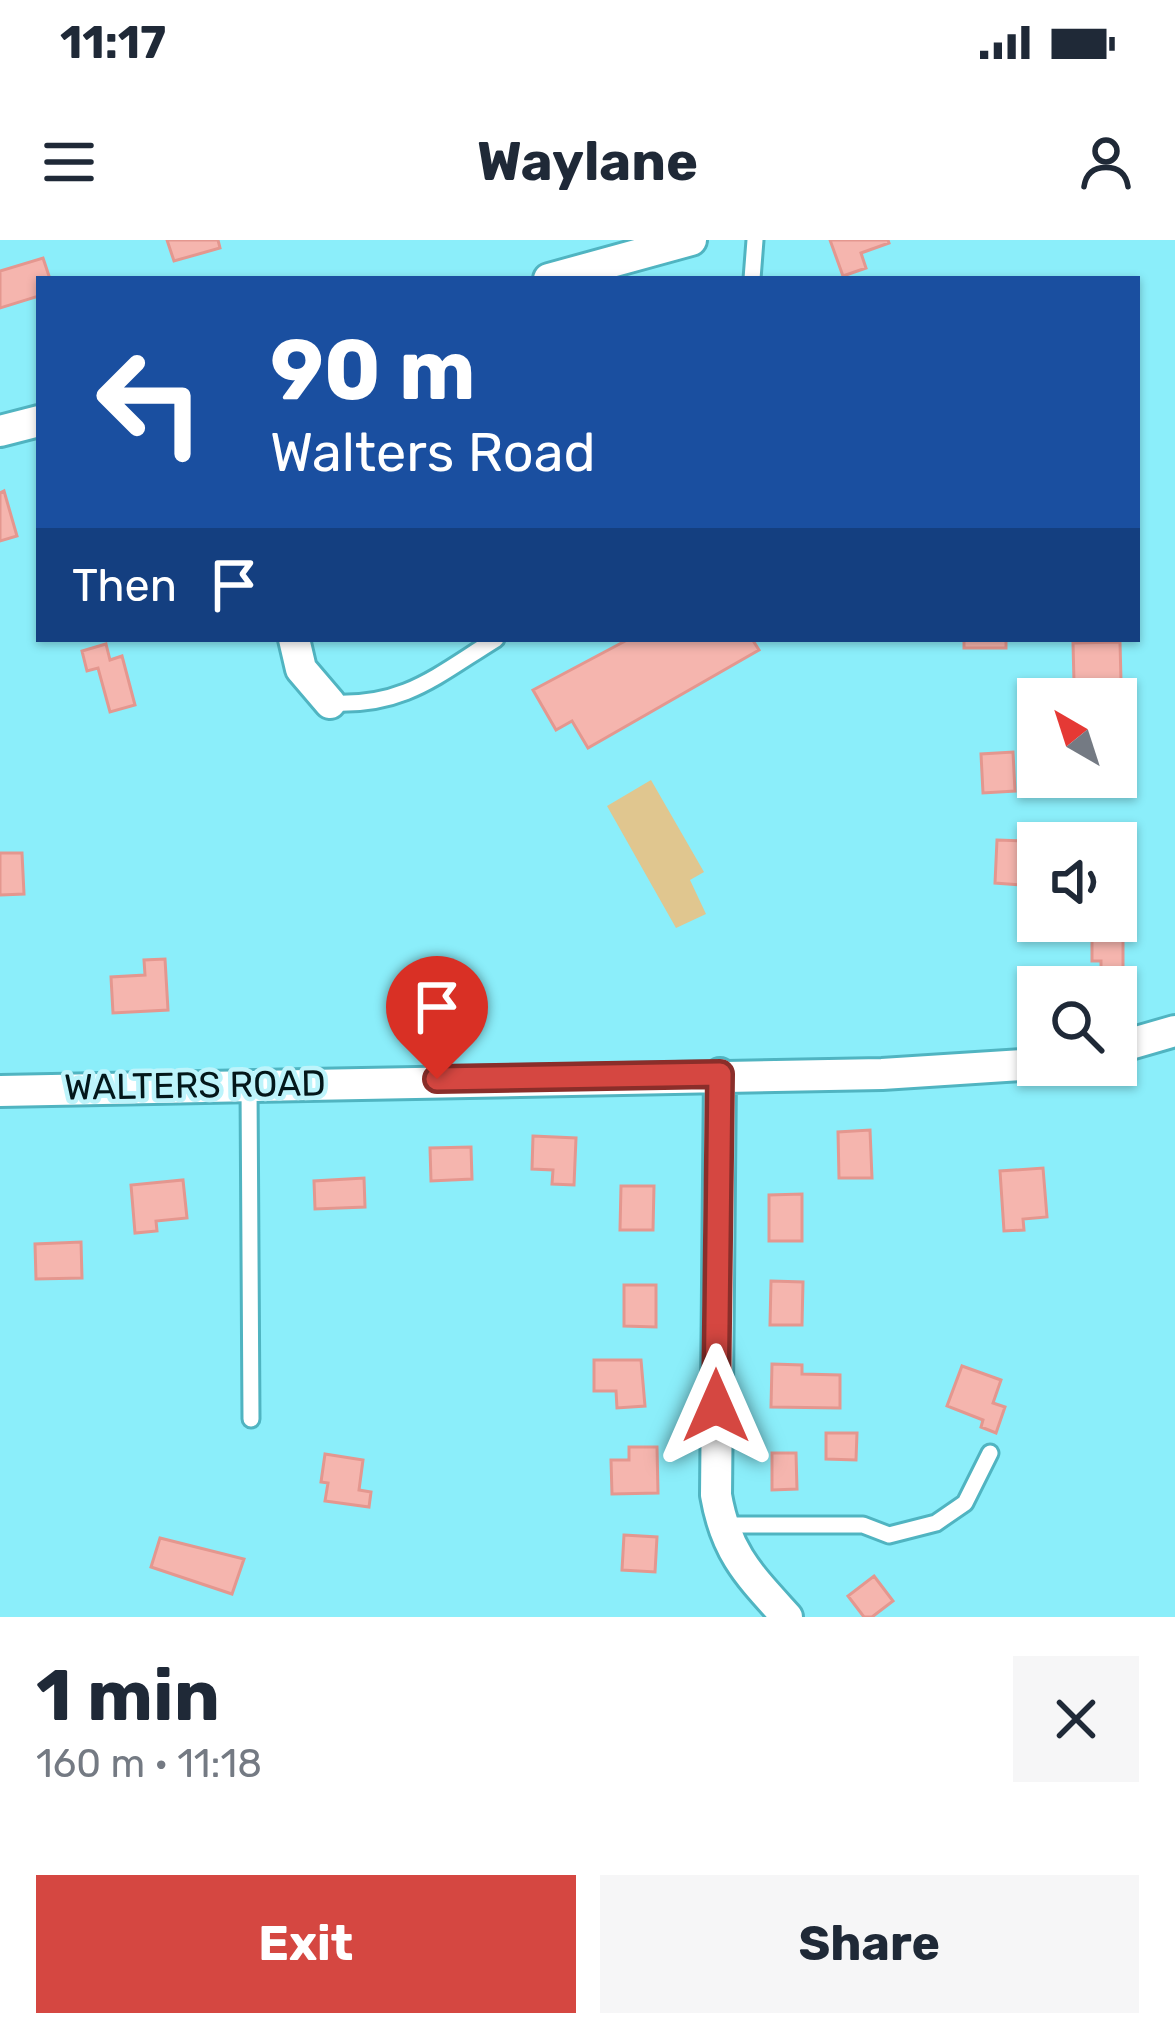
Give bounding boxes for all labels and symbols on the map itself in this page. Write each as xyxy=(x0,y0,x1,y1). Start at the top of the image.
north arrow xyxy=(1017,678,1137,798)
pin xyxy=(386,956,488,1079)
street label: WALTERS ROAD xyxy=(64,1061,326,1109)
position arrow xyxy=(653,1343,779,1469)

